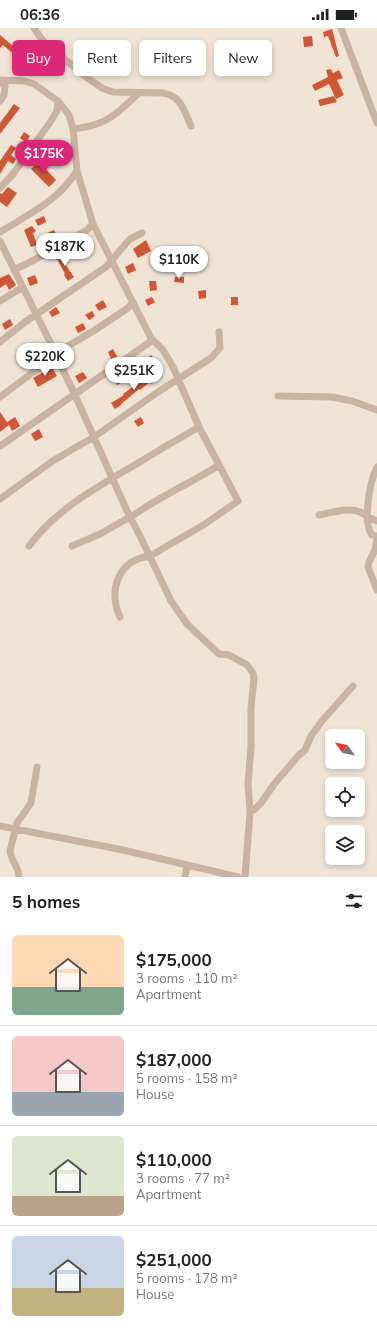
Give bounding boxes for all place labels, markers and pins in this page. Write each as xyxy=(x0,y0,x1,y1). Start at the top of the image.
pin: $175K xyxy=(16,140,72,174)
pin: $187K xyxy=(37,233,93,267)
pin: $110K xyxy=(151,246,207,280)
pin: $220K xyxy=(17,343,73,377)
pin: $251K xyxy=(106,357,162,391)

